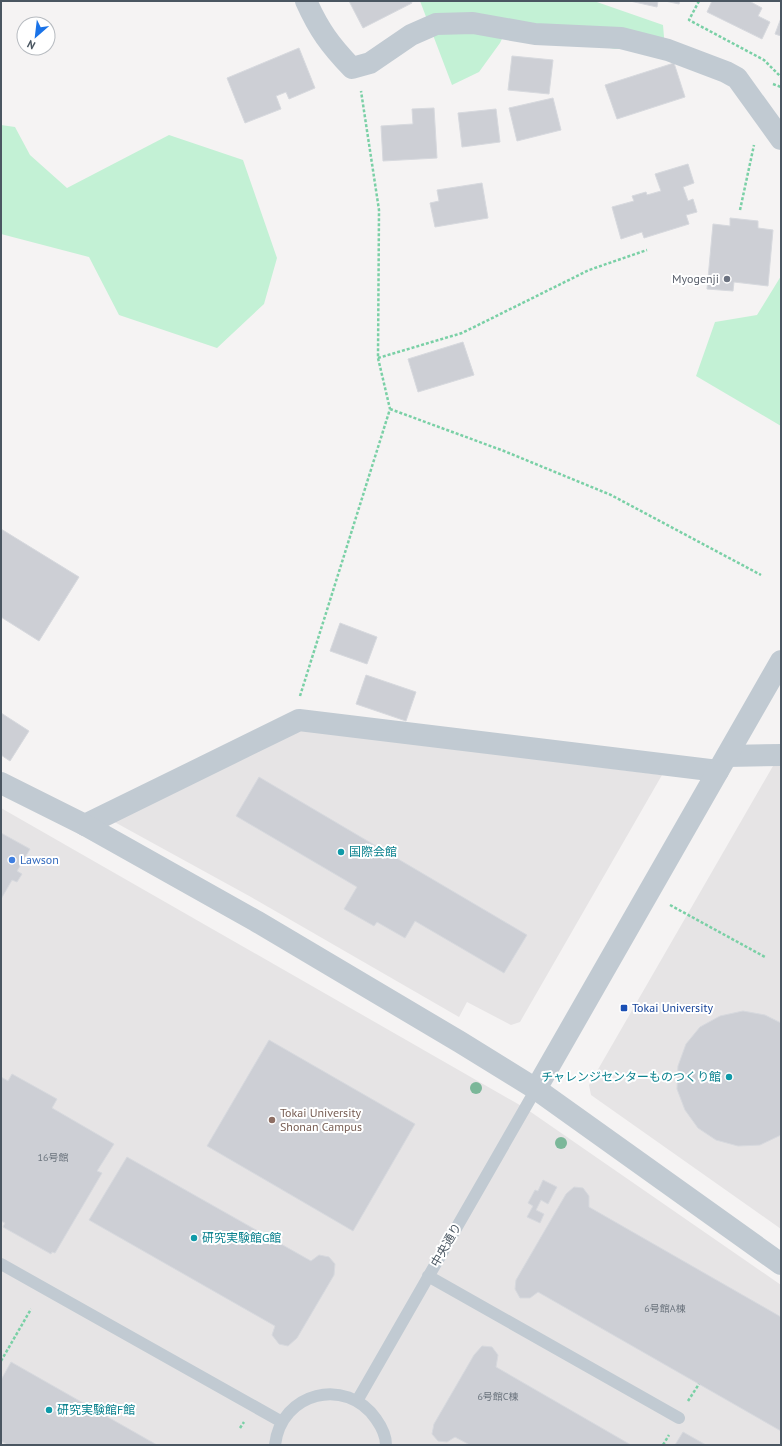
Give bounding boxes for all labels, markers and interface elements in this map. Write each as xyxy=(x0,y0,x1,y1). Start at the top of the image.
north arrow xyxy=(16,16,56,56)
text: N xyxy=(25,37,38,53)
place label: Myogenji xyxy=(672,271,719,286)
marker: Myogenji xyxy=(722,274,732,284)
place label: 国際会館 xyxy=(349,844,397,859)
marker: 国際会館 xyxy=(336,847,346,857)
place label: Lawson xyxy=(20,852,59,867)
marker: Lawson xyxy=(7,855,17,865)
place label: Tokai University xyxy=(632,1000,713,1015)
marker: Tokai University xyxy=(619,1003,629,1013)
place label: チャレンジセンターものつくり館 xyxy=(541,1069,721,1084)
marker: チャレンジセンターものつくり館 xyxy=(724,1072,734,1082)
place label: Tokai University Shonan Campus xyxy=(280,1105,362,1134)
marker: Tokai University Shonan Campus xyxy=(267,1115,277,1125)
house number: 16号館 xyxy=(38,1151,68,1164)
street label: 中央通り xyxy=(427,1220,464,1269)
place label: 研究実験館G館 xyxy=(202,1230,281,1245)
marker: 研究実験館G館 xyxy=(189,1233,199,1243)
house number: 6号館A棟 xyxy=(644,1302,686,1315)
house number: 6号館C棟 xyxy=(477,1390,519,1403)
place label: 研究実験館F館 xyxy=(57,1402,135,1417)
marker: 研究実験館F館 xyxy=(44,1405,54,1415)

